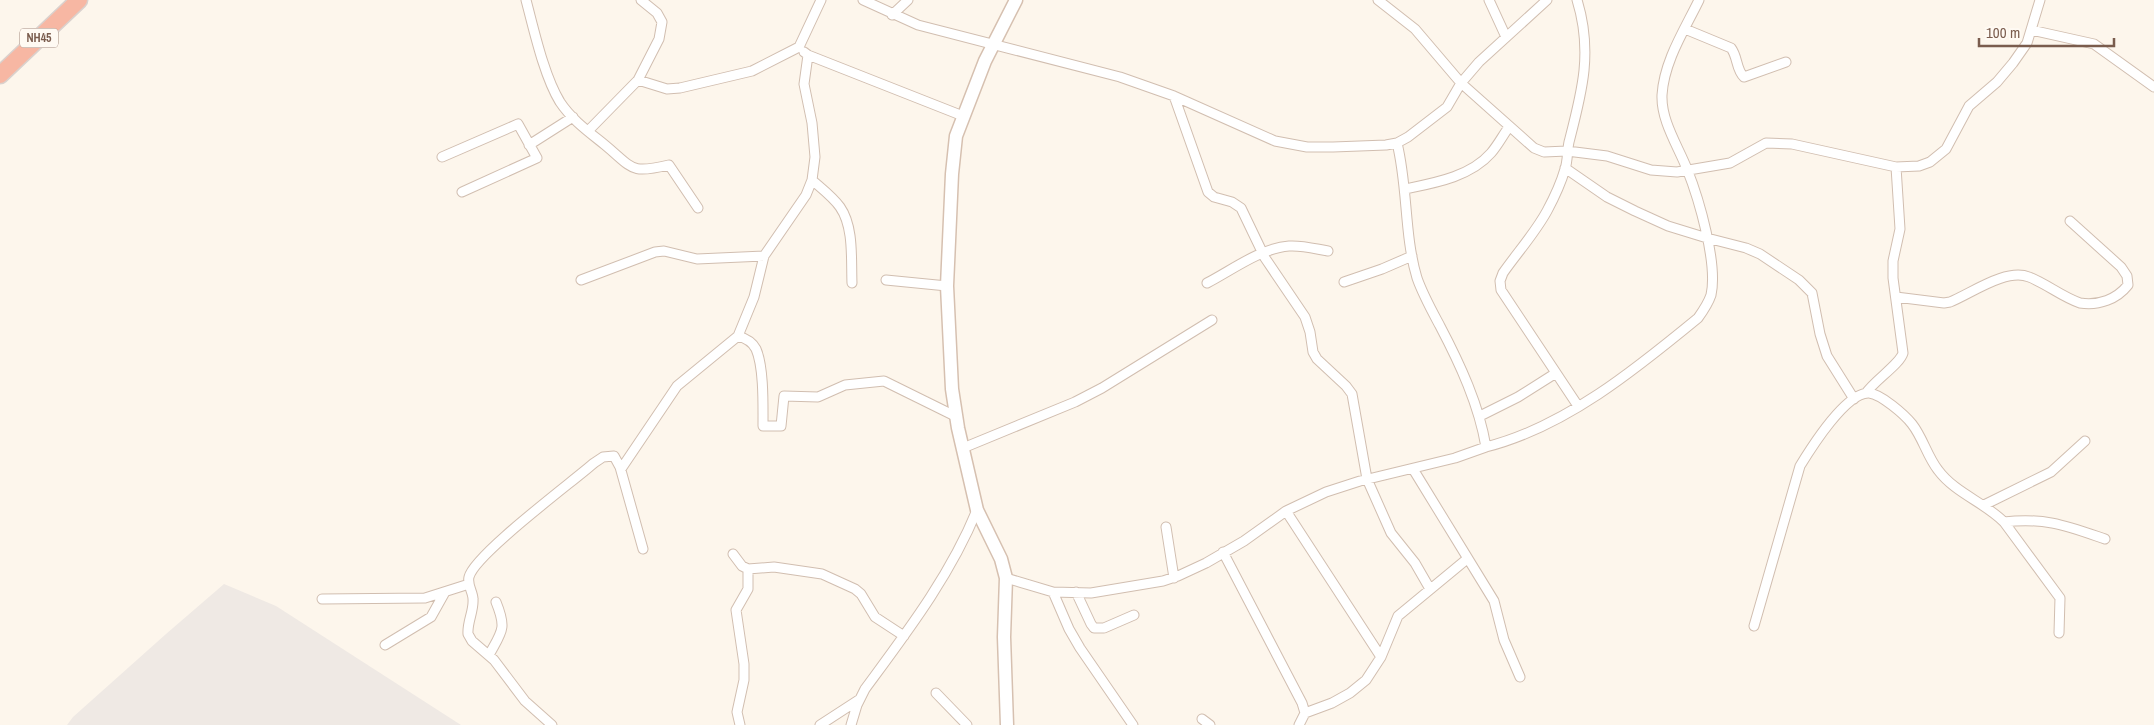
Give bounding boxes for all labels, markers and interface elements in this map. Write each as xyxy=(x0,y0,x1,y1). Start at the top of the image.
scale bar xyxy=(1979,15,2114,47)
text: 100 m xyxy=(1986,22,2020,43)
road number: NH45 xyxy=(20,28,58,48)

